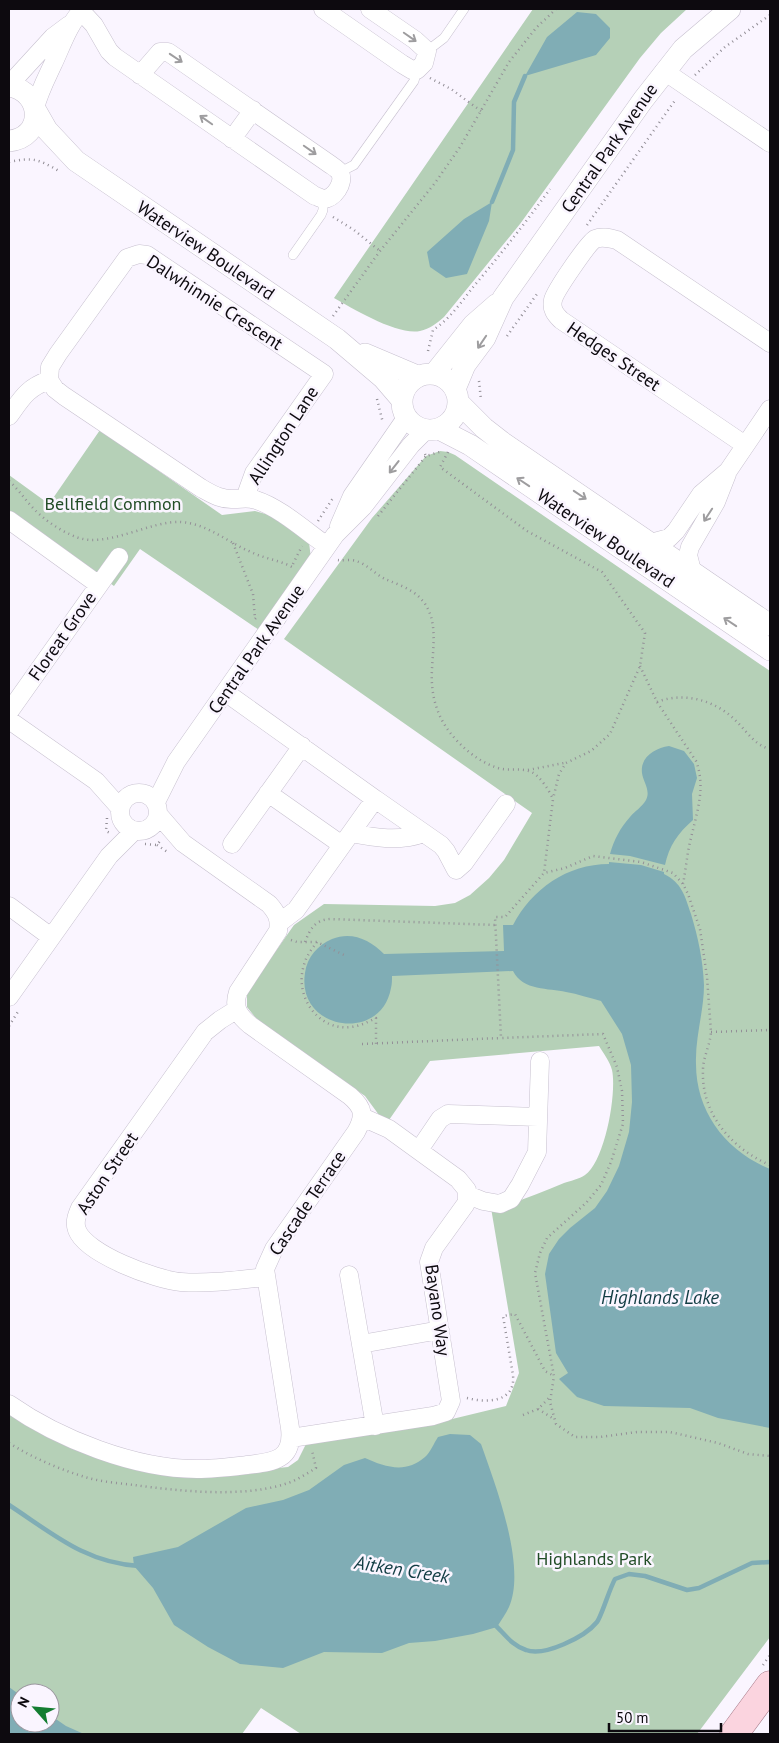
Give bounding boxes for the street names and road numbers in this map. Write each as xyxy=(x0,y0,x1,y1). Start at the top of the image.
street label: Central Park Avenue xyxy=(556,79,662,217)
street label: Waterview Boulevard xyxy=(133,195,279,305)
street label: Dalwhinnie Crescent xyxy=(143,249,287,355)
street label: Hedges Street xyxy=(563,316,665,396)
street label: Allington Lane xyxy=(243,382,323,488)
street label: Waterview Boulevard xyxy=(533,483,679,593)
street label: Central Park Avenue xyxy=(203,580,309,718)
street label: Floreat Grove xyxy=(23,587,101,685)
street label: Aston Street xyxy=(71,1127,143,1219)
street label: Cascade Terrace xyxy=(264,1146,350,1260)
street label: Bayano Way xyxy=(420,1263,456,1358)

